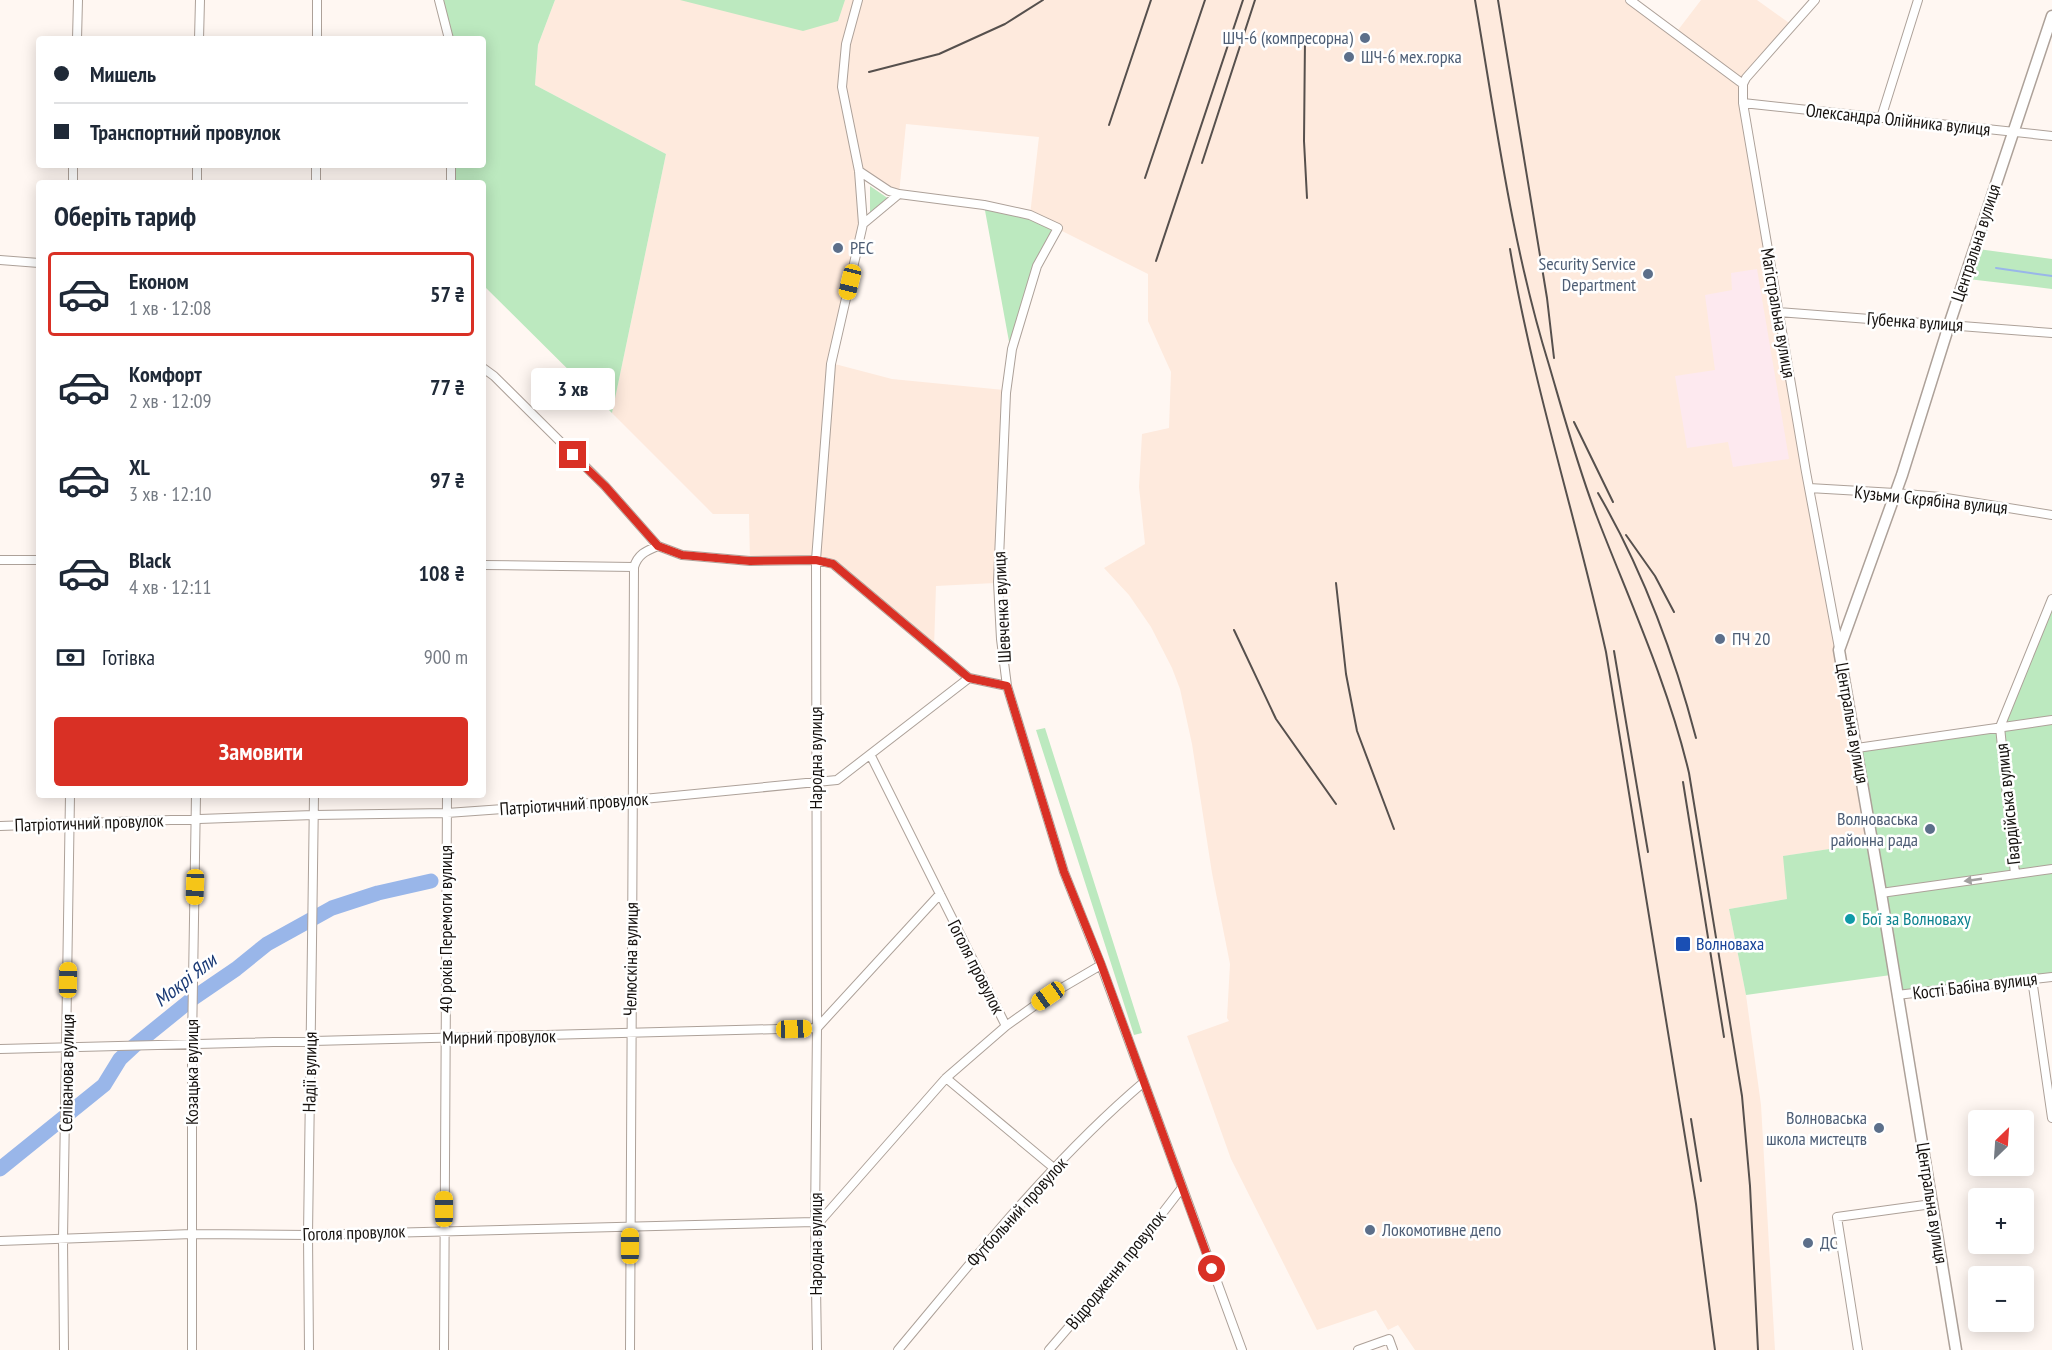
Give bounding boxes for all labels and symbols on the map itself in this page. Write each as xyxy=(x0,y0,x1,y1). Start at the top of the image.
place label: ШЧ-6 (компресорна) xyxy=(1223,26,1354,49)
marker: ШЧ-6 (компресорна) xyxy=(1358,31,1372,45)
place label: ШЧ-6 мех.горка xyxy=(1361,45,1462,68)
marker: ШЧ-6 мех.горка xyxy=(1342,50,1356,64)
street label: Олександра Олійника вулиця xyxy=(1805,98,1991,141)
street label: Центральна вулиця xyxy=(1946,181,2005,305)
place label: РЕС xyxy=(850,236,874,259)
marker: РЕС xyxy=(831,241,845,255)
street label: Магістральна вулиця xyxy=(1756,246,1801,380)
place label: Security Service Department xyxy=(1539,252,1636,296)
car xyxy=(837,262,863,302)
marker: Security Service Department xyxy=(1641,267,1655,281)
street label: Губенка вулиця xyxy=(1866,307,1964,336)
callout: 3 хв xyxy=(531,368,615,410)
route end xyxy=(559,441,586,468)
street label: Кузьми Скрябіна вулиця xyxy=(1853,480,2009,519)
street label: Шевченка вулиця xyxy=(987,551,1016,663)
place label: ПЧ 20 xyxy=(1732,627,1770,650)
marker: ПЧ 20 xyxy=(1713,632,1727,646)
street label: Центральна вулиця xyxy=(1831,661,1874,785)
street label: Народна вулиця xyxy=(804,706,827,810)
street label: Гвардійська вулиця xyxy=(1990,742,2025,866)
street label: Патріотичний провулок xyxy=(499,787,649,820)
place label: Волноваська районна рада xyxy=(1831,807,1918,851)
street label: Патріотичний провулок xyxy=(14,808,164,837)
marker: Волноваська районна рада xyxy=(1923,822,1937,836)
street label: 40 років Перемоги вулиця xyxy=(434,845,457,1013)
car xyxy=(185,869,205,905)
one-way arrow xyxy=(1964,876,1983,885)
street label: Челюскіна вулиця xyxy=(618,902,643,1016)
place label: Бої за Волноваху xyxy=(1862,907,1971,930)
marker: Бої за Волноваху xyxy=(1843,912,1857,926)
street label: Гоголя провулок xyxy=(943,916,1010,1018)
place label: Волноваха xyxy=(1696,932,1764,955)
marker: Волноваха xyxy=(1674,935,1692,953)
water label: Мокрі Яли xyxy=(148,946,223,1013)
car xyxy=(59,962,77,998)
street label: Кості Бабіна вулиця xyxy=(1911,966,2038,1005)
car xyxy=(1028,978,1068,1014)
street label: Селіванова вулиця xyxy=(54,1014,79,1132)
street label: Козацька вулиця xyxy=(180,1019,203,1125)
car xyxy=(776,1019,812,1039)
street label: Мирний провулок xyxy=(442,1024,556,1049)
street label: Надії вулиця xyxy=(297,1031,322,1112)
place label: Волноваська школа мистецтв xyxy=(1766,1106,1867,1150)
north arrow xyxy=(1968,1110,2034,1176)
marker: Волноваська школа мистецтв xyxy=(1872,1121,1886,1135)
street label: Центральна вулиця xyxy=(1912,1141,1953,1265)
street label: Футбольний провулок xyxy=(961,1152,1072,1271)
car xyxy=(435,1191,453,1227)
street label: Народна вулиця xyxy=(804,1192,827,1296)
street label: Відродження провулок xyxy=(1061,1206,1171,1334)
place label: Локомотивне депо xyxy=(1381,1218,1501,1241)
street label: Гоголя провулок xyxy=(302,1219,406,1246)
marker: Локомотивне депо xyxy=(1363,1223,1377,1237)
car xyxy=(621,1228,639,1264)
place label: ДС xyxy=(1820,1231,1838,1254)
marker: ДС xyxy=(1801,1236,1815,1250)
route start xyxy=(1198,1255,1225,1282)

